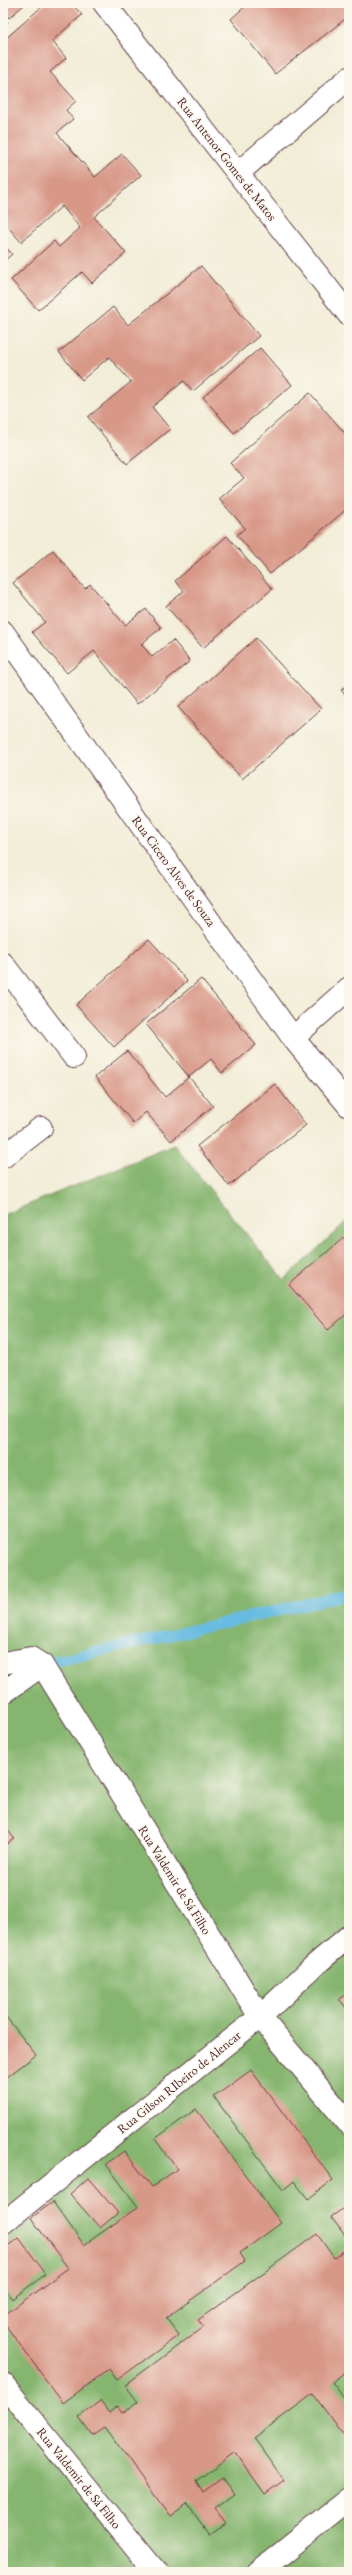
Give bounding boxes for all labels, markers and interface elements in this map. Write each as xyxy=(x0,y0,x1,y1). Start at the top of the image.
street label: Rua Antenor Gomes de Matos xyxy=(173,94,281,224)
street label: Rua Cicero Alves de Souza xyxy=(128,812,220,930)
street label: Rua Valdemir de Sá Filho xyxy=(134,1822,216,1938)
street label: Rua Gilson RIbeiro de Alencar xyxy=(114,2026,245,2137)
street label: Rua Valdemir de Sá Filho xyxy=(33,2424,125,2532)

